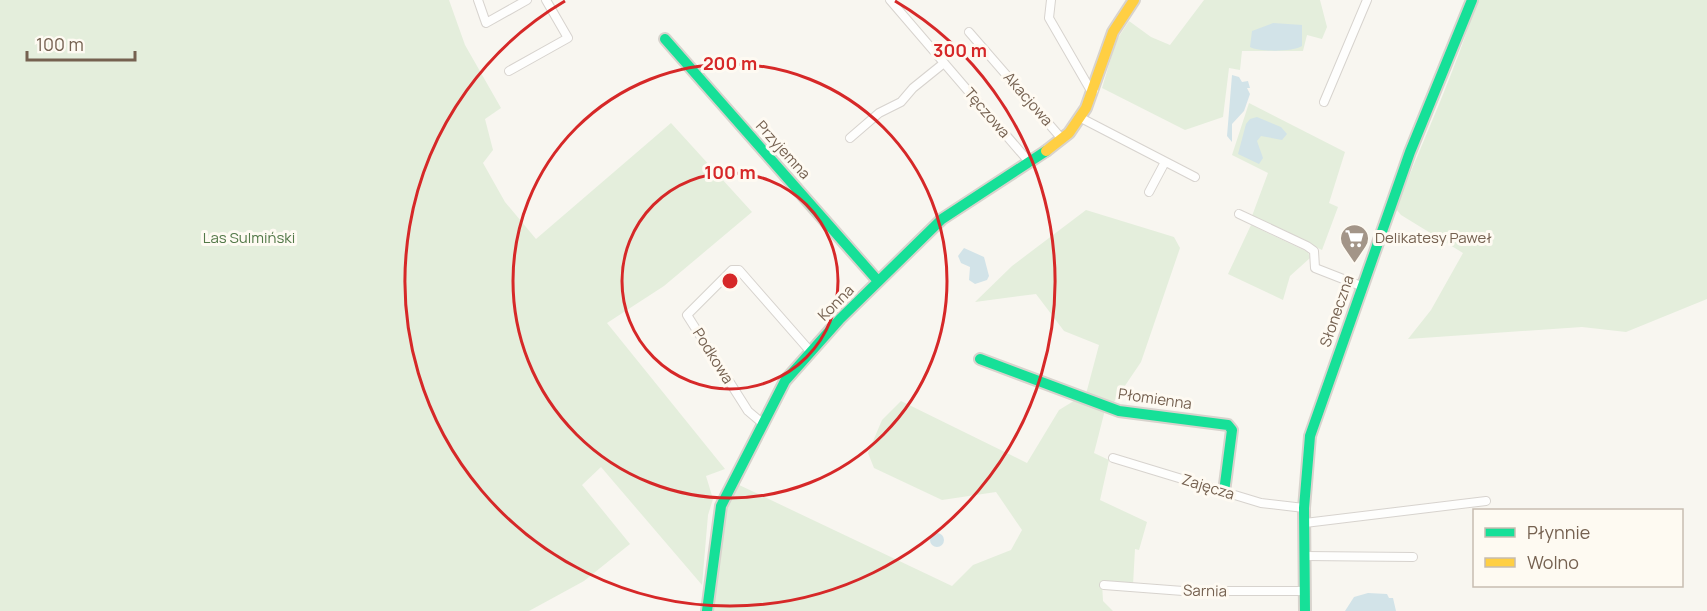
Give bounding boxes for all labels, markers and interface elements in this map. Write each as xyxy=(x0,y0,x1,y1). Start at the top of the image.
scale bar xyxy=(27,24,135,62)
text: 100 m xyxy=(36,32,84,56)
text: 300 m xyxy=(933,38,987,62)
text: 200 m xyxy=(703,51,757,75)
street label: Akacjowa xyxy=(999,67,1058,130)
street label: Tęczowa xyxy=(960,83,1015,142)
street label: Przyjemna xyxy=(751,116,815,184)
text: 100 m xyxy=(704,160,756,184)
supermarket icon: Delikatesy Paweł xyxy=(1338,222,1370,264)
park label: Las Sulmiński xyxy=(203,227,295,248)
place label: Delikatesy Paweł xyxy=(1375,227,1492,248)
centre of rings xyxy=(720,271,740,291)
street label: Słoneczna xyxy=(1314,272,1359,350)
street label: Konna xyxy=(813,280,858,325)
street label: Podkowa xyxy=(688,324,739,388)
street label: Płomienna xyxy=(1117,383,1193,414)
street label: Zajęcza xyxy=(1179,469,1237,504)
legend xyxy=(1473,509,1683,587)
text: Płynnie xyxy=(1527,520,1590,544)
text: Wolno xyxy=(1527,550,1579,574)
street label: Sarnia xyxy=(1183,580,1227,601)

